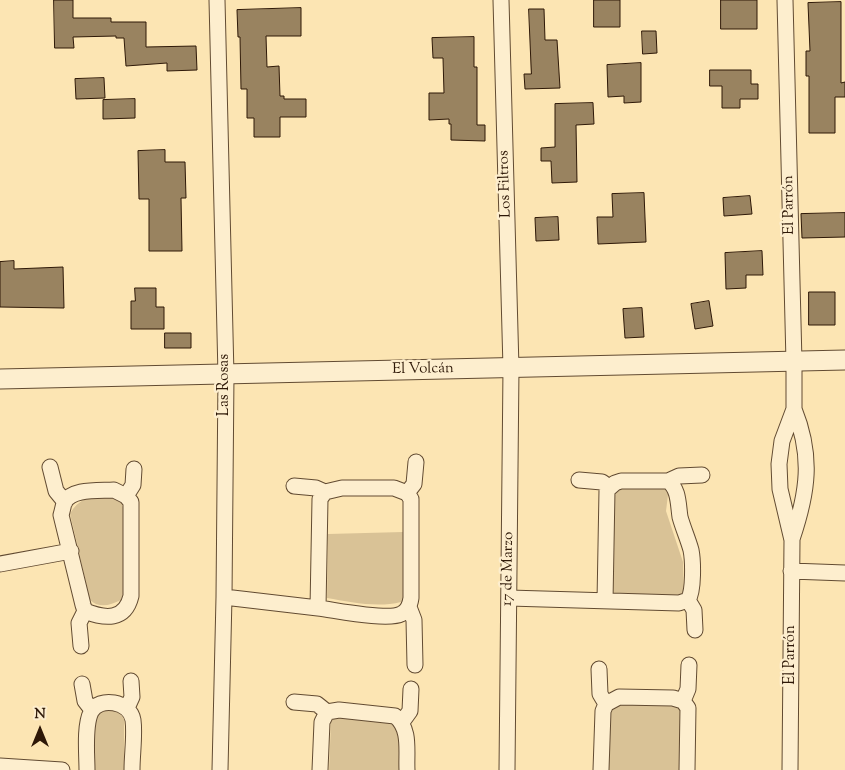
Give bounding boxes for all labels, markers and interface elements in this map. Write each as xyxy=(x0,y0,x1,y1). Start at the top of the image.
street label: Los Filtros xyxy=(496,150,516,218)
street label: El Parrón xyxy=(780,175,800,235)
street label: Las Rosas xyxy=(216,354,234,416)
street label: El Volcán xyxy=(392,360,454,380)
street label: 17 de Marzo xyxy=(499,532,519,606)
street label: El Parrón xyxy=(782,625,800,685)
north arrow xyxy=(15,705,65,755)
text: N xyxy=(34,705,46,725)

